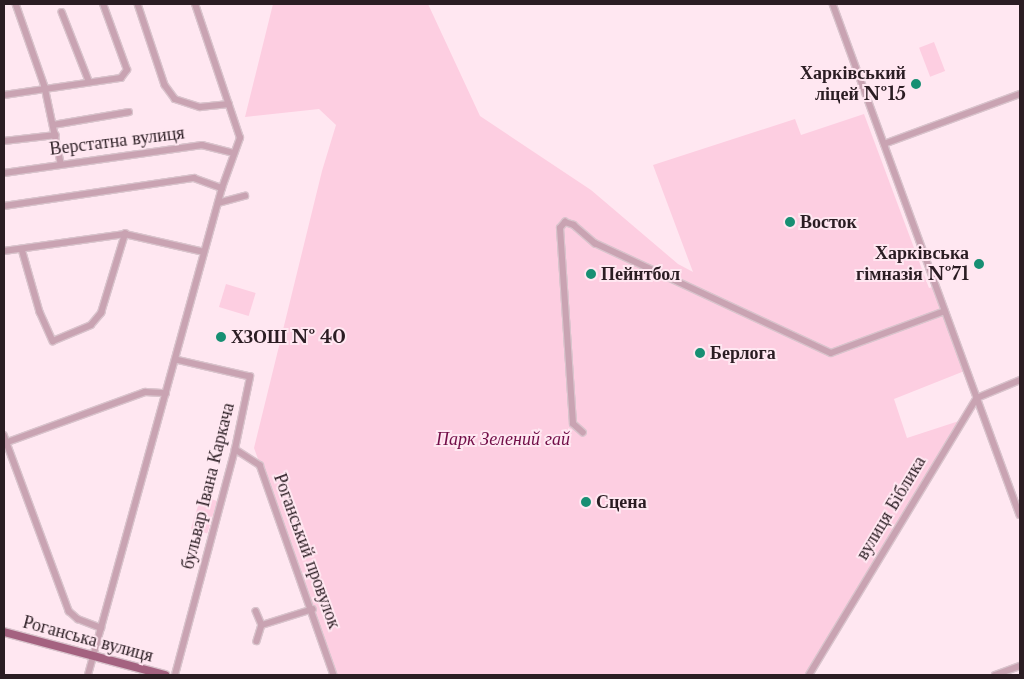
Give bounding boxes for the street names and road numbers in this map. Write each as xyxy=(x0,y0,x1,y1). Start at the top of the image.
street label: Верстатна вулиця xyxy=(48,122,186,160)
street label: бульвар Івана Каркача xyxy=(177,400,239,572)
street label: вулиця Біблика xyxy=(852,452,930,564)
street label: Роганський провулок xyxy=(269,471,345,631)
street label: Роганська вулиця xyxy=(20,611,156,667)

